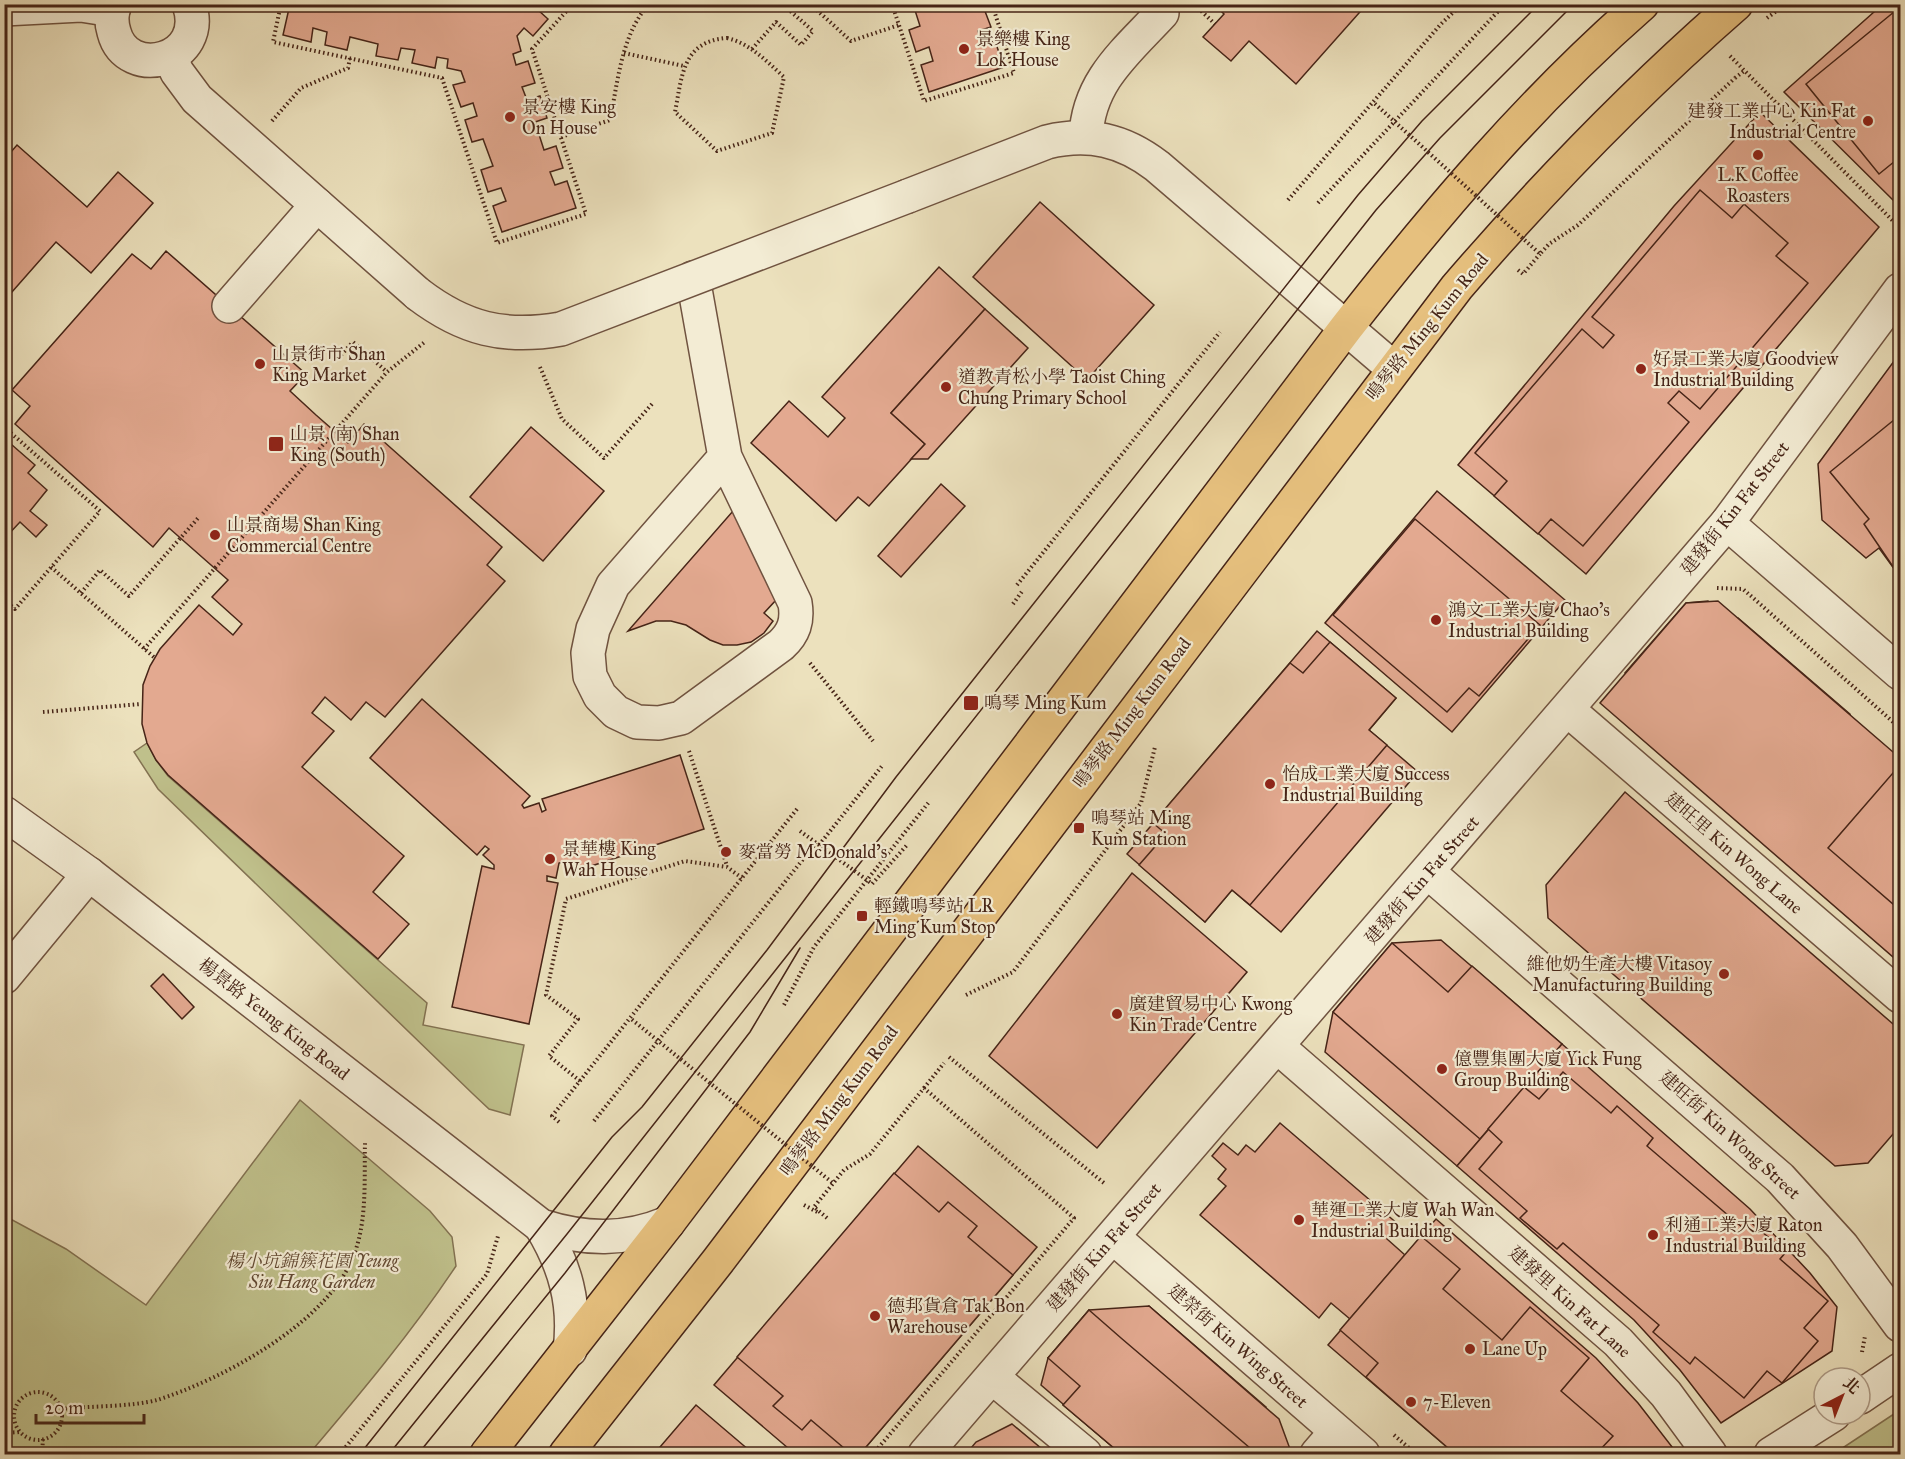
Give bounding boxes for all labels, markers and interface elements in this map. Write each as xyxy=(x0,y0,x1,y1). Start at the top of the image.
place label: 景樂樓 King Lok House xyxy=(976,28,1070,71)
marker: 景樂樓 King Lok House xyxy=(957,42,971,56)
place label: 景安樓 King On House xyxy=(522,96,616,139)
place label: 建發工業中心 Kin Fat Industrial Centre xyxy=(1687,100,1857,143)
marker: 景安樓 King On House xyxy=(503,110,517,124)
marker: 建發工業中心 Kin Fat Industrial Centre xyxy=(1861,114,1875,128)
marker: L.K Coffee Roasters xyxy=(1751,148,1765,162)
place label: L.K Coffee Roasters xyxy=(1718,164,1798,207)
street label: 鳴琴路 Ming Kum Road xyxy=(1361,249,1494,406)
place label: 山景街市 Shan King Market xyxy=(272,343,386,387)
place label: 好景工業大廈 Goodview Industrial Building xyxy=(1653,348,1838,392)
marker: 山景街市 Shan King Market xyxy=(253,357,267,371)
marker: 好景工業大廈 Goodview Industrial Building xyxy=(1634,362,1648,376)
place label: 道教青松小學 Taoist Ching Chung Primary School xyxy=(958,366,1166,410)
marker: 道教青松小學 Taoist Ching Chung Primary School xyxy=(939,380,953,394)
place label: 山景 (南) Shan King (South) xyxy=(290,423,400,467)
marker: 山景 (南) Shan King (South) xyxy=(267,435,285,453)
street label: 建發街 Kin Fat Street xyxy=(1676,436,1794,579)
place label: 山景商場 Shan King Commercial Centre xyxy=(227,514,381,557)
marker: 山景商場 Shan King Commercial Centre xyxy=(208,528,222,542)
place label: 鴻文工業大廈 Chao's Industrial Building xyxy=(1448,599,1610,643)
marker: 鴻文工業大廈 Chao's Industrial Building xyxy=(1429,613,1443,627)
street label: 鳴琴路 Ming Kum Road xyxy=(1068,633,1197,793)
place label: 鳴琴 Ming Kum xyxy=(984,692,1107,715)
marker: 鳴琴 Ming Kum xyxy=(962,694,980,712)
place label: 怡成工業大廈 Success Industrial Building xyxy=(1282,763,1450,807)
marker: 怡成工業大廈 Success Industrial Building xyxy=(1263,777,1277,791)
street label: 建旺里 Kin Wong Lane xyxy=(1660,787,1807,919)
place label: 鳴琴站 Ming Kum Station xyxy=(1091,807,1191,850)
street label: 建發街 Kin Fat Street xyxy=(1360,811,1484,949)
marker: 鳴琴站 Ming Kum Station xyxy=(1072,821,1086,835)
place label: 景華樓 King Wah House xyxy=(562,838,656,881)
place label: 麥當勞 McDonald's xyxy=(738,841,887,863)
marker: 麥當勞 McDonald's xyxy=(719,845,733,859)
marker: 景華樓 King Wah House xyxy=(543,852,557,866)
place label: 輕鐵鳴琴站 LR Ming Kum Stop xyxy=(874,895,996,939)
marker: 輕鐵鳴琴站 LR Ming Kum Stop xyxy=(855,909,869,923)
street label: 楊景路 Yeung King Road xyxy=(194,953,354,1085)
place label: 維他奶生產大樓 Vitasoy Manufacturing Building xyxy=(1527,953,1713,997)
marker: 維他奶生產大樓 Vitasoy Manufacturing Building xyxy=(1717,967,1731,981)
place label: 廣建貿易中心 Kwong Kin Trade Centre xyxy=(1129,993,1293,1036)
marker: 廣建貿易中心 Kwong Kin Trade Centre xyxy=(1110,1007,1124,1021)
street label: 鳴琴路 Ming Kum Road xyxy=(775,1021,904,1181)
place label: 億豐集團大廈 Yick Fung Group Building xyxy=(1454,1048,1642,1092)
marker: 億豐集團大廈 Yick Fung Group Building xyxy=(1435,1062,1449,1076)
street label: 建旺街 Kin Wong Street xyxy=(1655,1066,1805,1205)
street label: 建發街 Kin Fat Street xyxy=(1042,1178,1166,1316)
place label: 華運工業大廈 Wah Wan Industrial Building xyxy=(1311,1199,1494,1243)
marker: 華運工業大廈 Wah Wan Industrial Building xyxy=(1292,1213,1306,1227)
place label: 利通工業大廈 Raton Industrial Building xyxy=(1665,1214,1823,1258)
marker: 利通工業大廈 Raton Industrial Building xyxy=(1646,1228,1660,1242)
street label: 建發里 Kin Fat Lane xyxy=(1504,1241,1636,1363)
park label: 楊小坑錦簇花園 Yeung Siu Hang Garden xyxy=(226,1250,399,1293)
street label: 建榮街 Kin Wing Street xyxy=(1163,1279,1313,1414)
place label: 德邦貨倉 Tak Bon Warehouse xyxy=(887,1295,1025,1338)
marker: 德邦貨倉 Tak Bon Warehouse xyxy=(868,1309,882,1323)
place label: Lane Up xyxy=(1482,1338,1547,1360)
marker: Lane Up xyxy=(1463,1342,1477,1356)
north arrow xyxy=(1812,1366,1872,1426)
text: 北 xyxy=(1839,1373,1864,1398)
scale bar xyxy=(36,1387,144,1425)
place label: 7-Eleven xyxy=(1423,1391,1491,1413)
marker: 7-Eleven xyxy=(1404,1395,1418,1409)
text: 20 m xyxy=(45,1397,83,1419)

